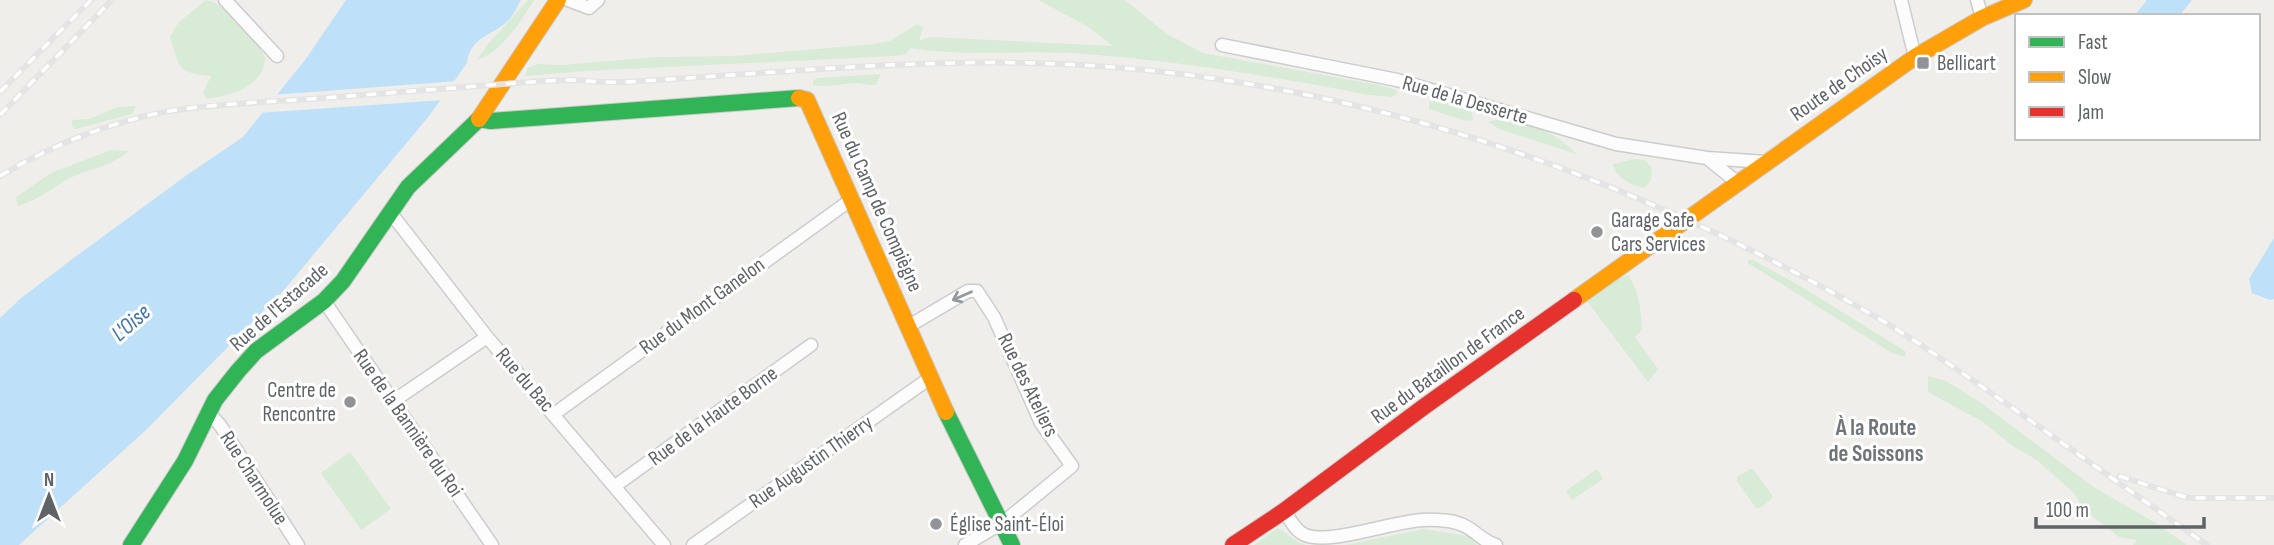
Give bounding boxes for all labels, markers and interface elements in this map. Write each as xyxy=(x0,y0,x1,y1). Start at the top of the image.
legend xyxy=(2015,14,2260,140)
text: Fast xyxy=(2078,30,2108,55)
street label: Route de Choisy xyxy=(1786,41,1892,127)
place label: Bellicart xyxy=(1937,51,1996,76)
marker: Bellicart xyxy=(1915,55,1931,71)
text: Slow xyxy=(2078,65,2112,90)
street label: Rue de la Desserte xyxy=(1399,70,1531,130)
text: Jam xyxy=(2077,100,2104,125)
street label: Rue du Camp de Compiègne xyxy=(826,108,928,296)
place label: Garage Safe Cars Services xyxy=(1611,208,1705,257)
marker: Garage Safe Cars Services xyxy=(1589,224,1605,240)
street label: Rue du Mont Ganelon xyxy=(635,252,769,360)
street label: Rue de l'Estacade xyxy=(225,258,333,356)
one-way arrow xyxy=(952,290,973,303)
water label: L'Oise xyxy=(106,298,156,348)
street label: Rue du Bataillon de France xyxy=(1366,301,1530,429)
street label: Rue des Ateliers xyxy=(992,329,1064,441)
street label: Rue du Bac xyxy=(490,343,560,417)
street label: Rue de la Bannière du Roi xyxy=(348,344,468,502)
street label: Rue de la Haute Borne xyxy=(644,361,782,471)
place label: Centre de Rencontre xyxy=(262,378,336,427)
marker: Centre de Rencontre xyxy=(342,394,358,410)
street label: Rue Augustin Thierry xyxy=(744,410,878,514)
district label: À la Route de Soissons xyxy=(1828,414,1924,468)
street label: Rue Charmolue xyxy=(214,426,294,530)
north arrow xyxy=(14,461,84,531)
text: N xyxy=(44,469,54,492)
scale bar xyxy=(2036,486,2204,530)
text: 100 m xyxy=(2046,498,2089,523)
place label: Église Saint-Éloi xyxy=(950,512,1064,537)
marker: Église Saint-Éloi xyxy=(928,516,944,532)

